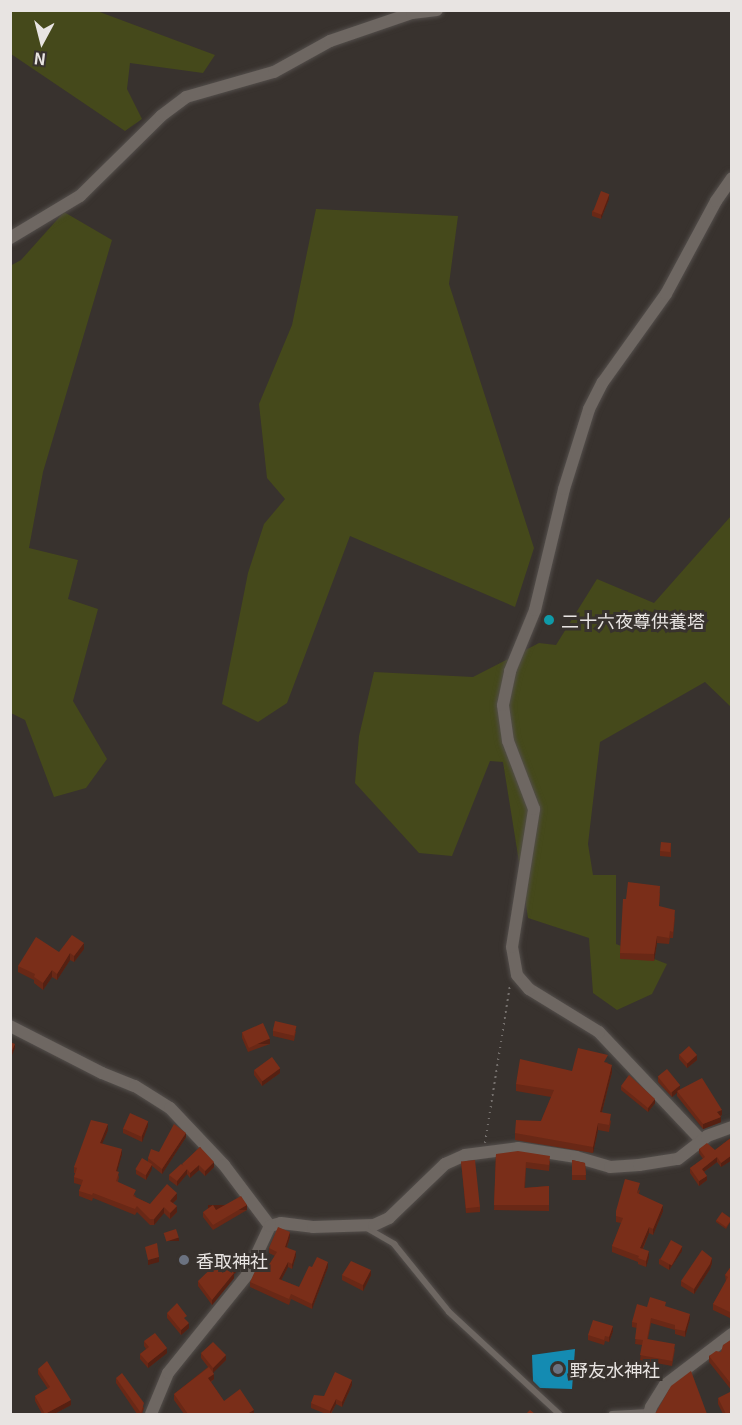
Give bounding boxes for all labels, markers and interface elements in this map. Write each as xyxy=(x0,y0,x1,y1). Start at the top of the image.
north arrow xyxy=(12,12,72,72)
text: N xyxy=(32,47,47,73)
place label: 二十六夜尊供養塔 xyxy=(561,609,705,631)
marker: 二十六夜尊供養塔 xyxy=(542,613,556,627)
place label: 香取神社 xyxy=(196,1249,268,1271)
marker: 香取神社 xyxy=(177,1253,191,1267)
place label: 野友水神社 xyxy=(570,1358,660,1380)
marker: 野友水神社 xyxy=(551,1362,565,1376)

